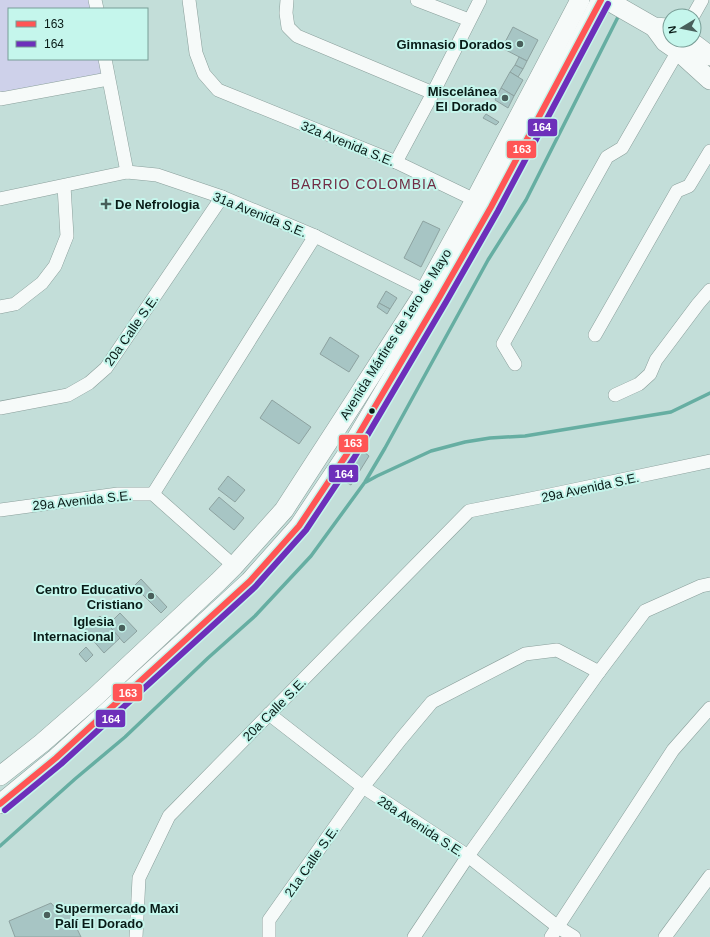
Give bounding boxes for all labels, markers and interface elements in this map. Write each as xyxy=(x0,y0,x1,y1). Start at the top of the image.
legend xyxy=(8,8,148,60)
north arrow xyxy=(662,8,702,48)
text: 163 xyxy=(44,17,64,31)
text: N xyxy=(666,25,679,35)
text: 164 xyxy=(44,37,64,51)
place label: Gimnasio Dorados xyxy=(396,37,512,52)
marker: Gimnasio Dorados xyxy=(515,39,525,49)
place label: Miscelánea El Dorado xyxy=(428,84,498,114)
marker: Miscelánea El Dorado xyxy=(500,93,510,103)
street label: 32a Avenida S.E. xyxy=(299,118,397,169)
line badge: 164 xyxy=(527,118,558,137)
text: 164 xyxy=(533,121,552,133)
line badge: 163 xyxy=(506,140,537,159)
text: 163 xyxy=(513,143,531,155)
district label: BARRIO COLOMBIA xyxy=(291,176,437,192)
street label: 31a Avenida S.E. xyxy=(211,189,309,240)
place label: De Nefrologia xyxy=(115,197,200,212)
marker: De Nefrologia xyxy=(100,198,112,210)
street label: Avenida Mártires de 1ero de Mayo xyxy=(336,246,454,422)
street label: 20a Calle S.E. xyxy=(101,292,161,369)
unlabelled marker xyxy=(367,406,377,416)
line badge: 163 xyxy=(338,434,369,453)
text: 163 xyxy=(344,437,362,449)
line badge: 164 xyxy=(328,464,359,483)
text: 164 xyxy=(335,468,354,480)
street label: 29a Avenida S.E. xyxy=(540,470,640,505)
street label: 29a Avenida S.E. xyxy=(32,488,132,513)
place label: Centro Educativo Cristiano xyxy=(35,582,143,612)
marker: Centro Educativo Cristiano xyxy=(146,591,156,601)
place label: Iglesia Internacional xyxy=(33,614,115,644)
marker: Iglesia Internacional xyxy=(117,623,127,633)
street label: 20a Calle S.E. xyxy=(240,675,309,744)
line badge: 163 xyxy=(112,683,143,702)
text: 163 xyxy=(119,687,137,699)
line badge: 164 xyxy=(95,709,126,728)
text: 164 xyxy=(102,713,121,725)
street label: 28a Avenida S.E. xyxy=(375,793,467,860)
street label: 21a Calle S.E. xyxy=(281,823,341,900)
place label: Supermercado Maxi Palí El Dorado xyxy=(55,901,179,931)
marker: Supermercado Maxi Palí El Dorado xyxy=(42,910,52,920)

